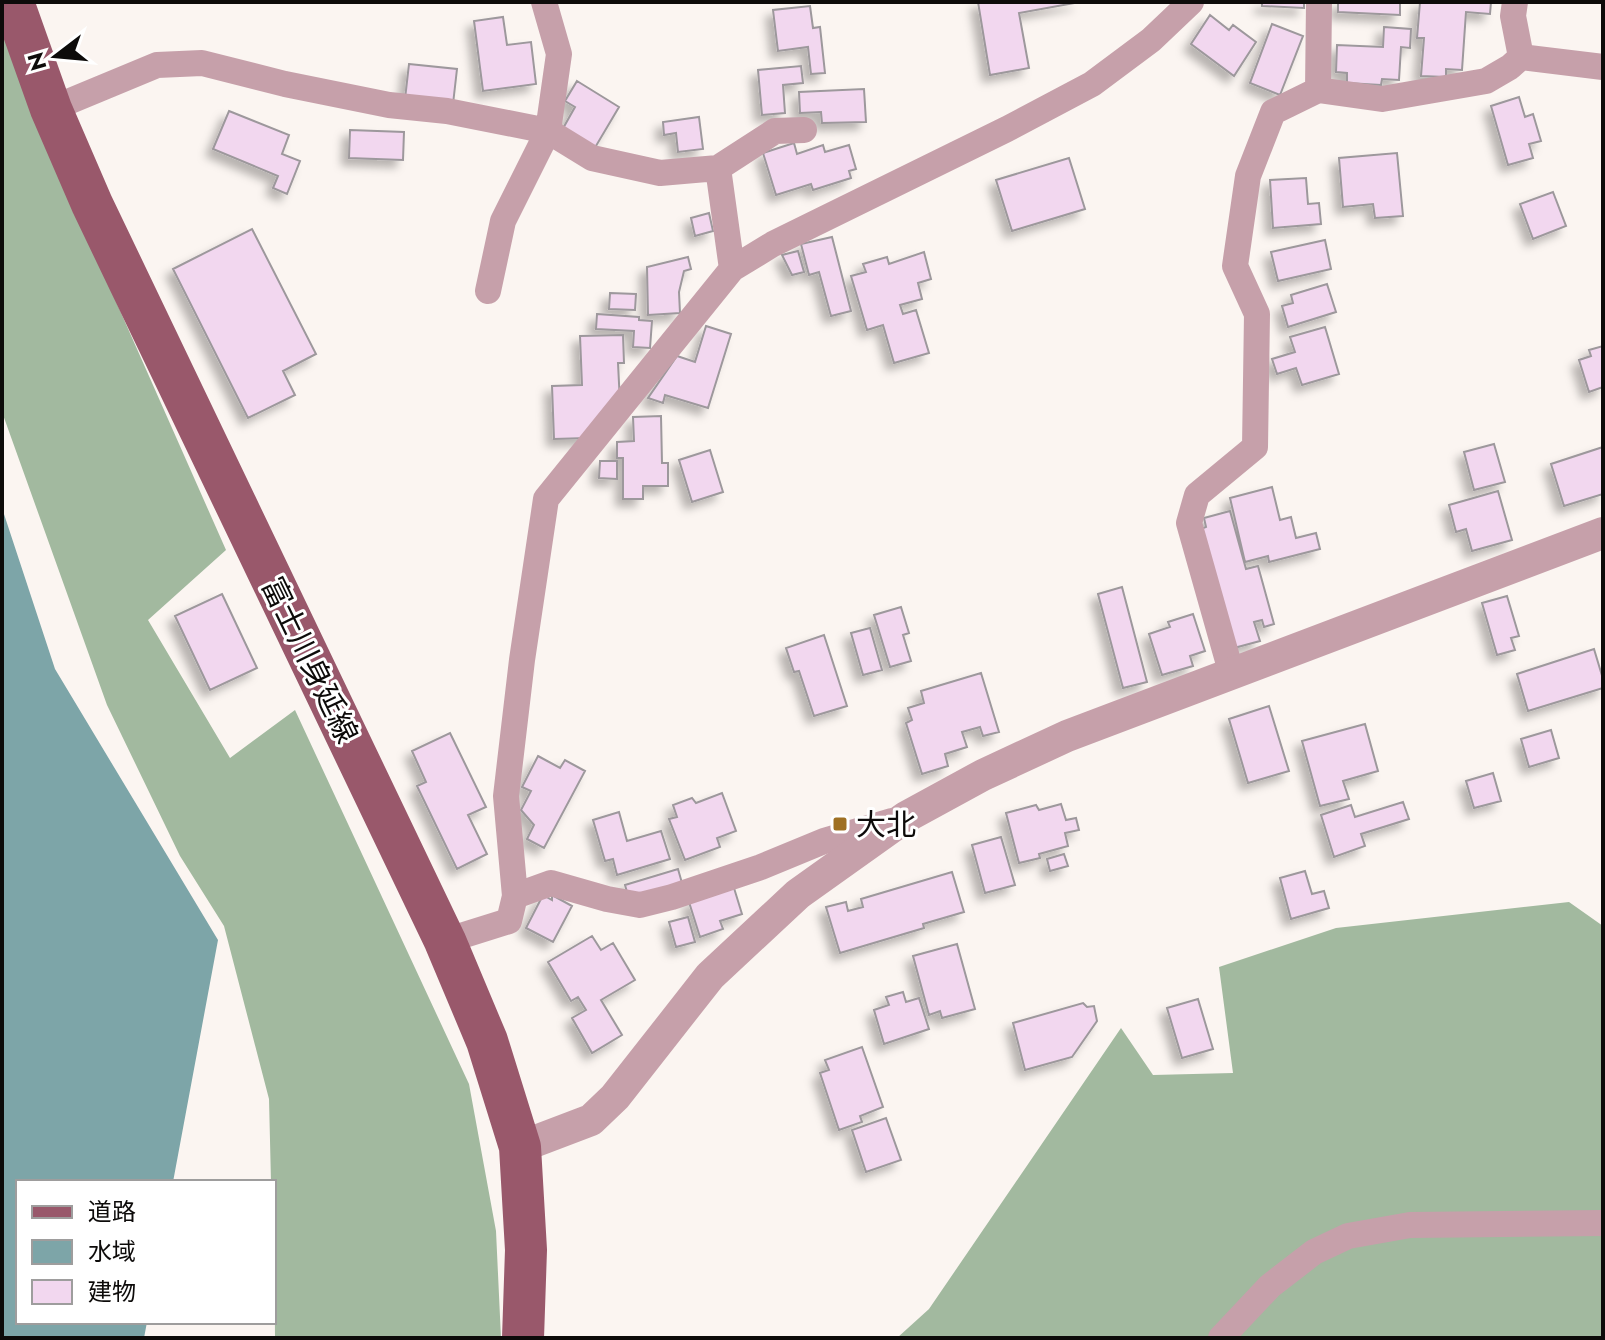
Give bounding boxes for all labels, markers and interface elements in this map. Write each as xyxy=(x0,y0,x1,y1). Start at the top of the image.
north arrow xyxy=(16,16,96,96)
text: N xyxy=(19,49,55,74)
street label: 富士川身延線 xyxy=(251,570,369,750)
place label: 大北 xyxy=(856,803,916,846)
marker: 大北 xyxy=(831,815,849,833)
legend xyxy=(16,1180,276,1324)
text: 道路 xyxy=(88,1194,136,1229)
text: 水域 xyxy=(88,1234,136,1269)
text: 建物 xyxy=(88,1274,136,1309)

